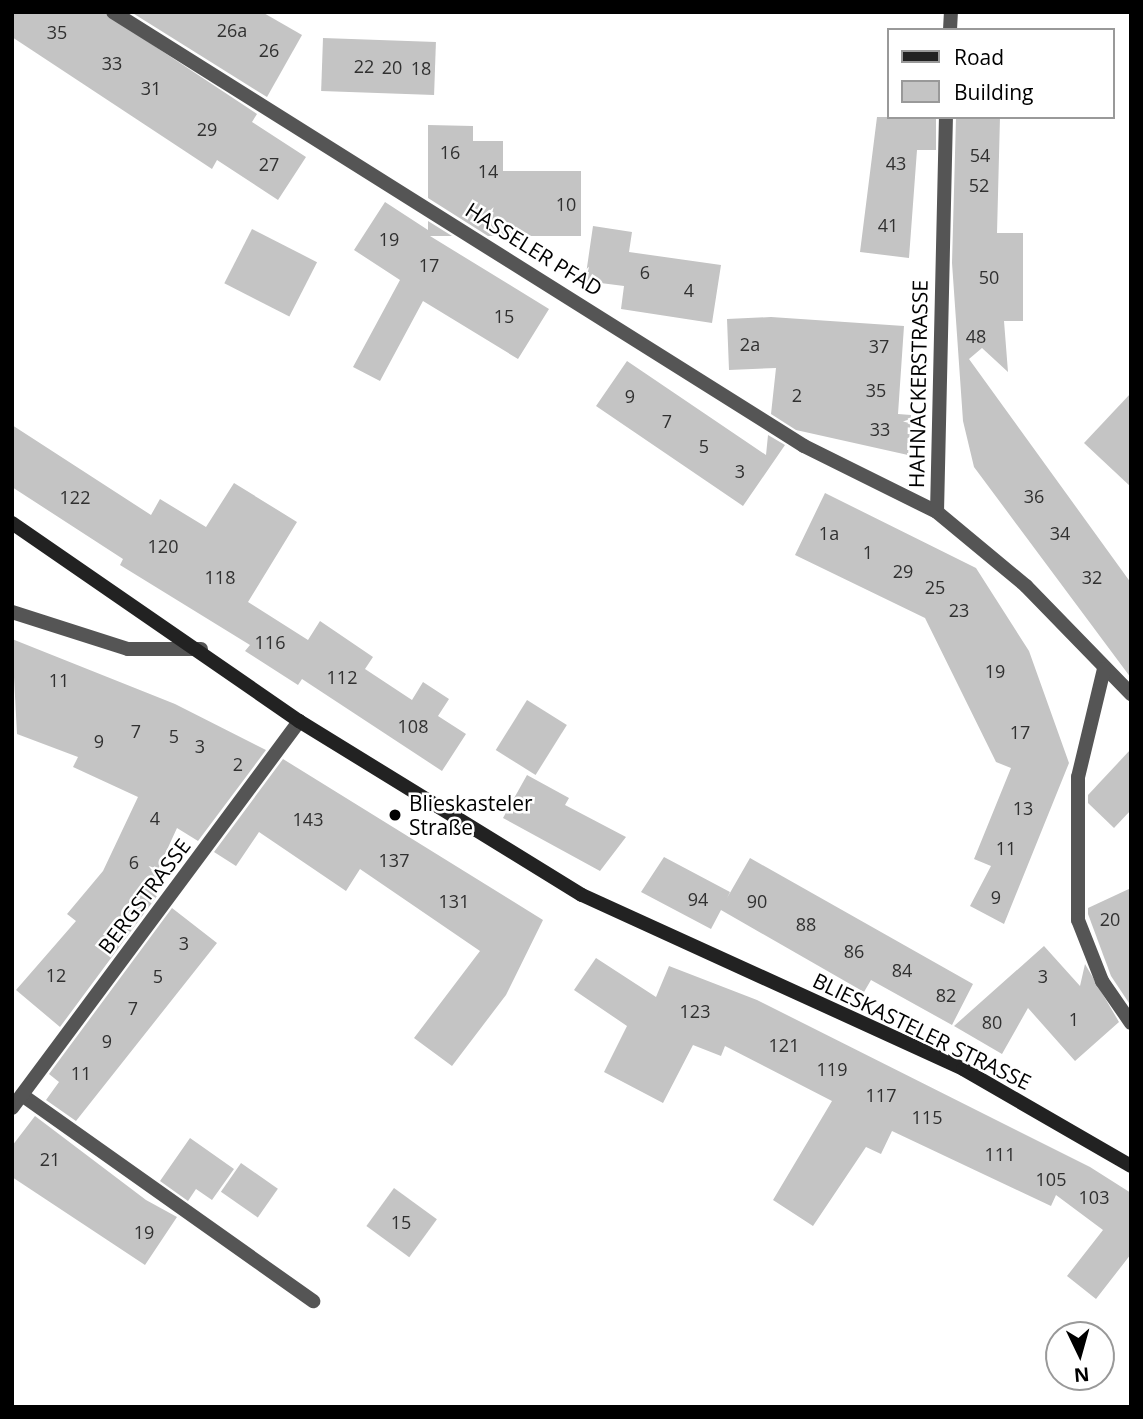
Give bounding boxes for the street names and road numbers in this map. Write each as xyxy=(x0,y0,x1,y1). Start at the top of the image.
street label: HASSELER PFAD xyxy=(461,197,607,301)
street label: HAHNACKERSTRASSE xyxy=(904,280,932,488)
street label: BERGSTRASSE xyxy=(93,834,195,958)
street label: BLIESKASTELER STRASSE xyxy=(809,967,1035,1095)

